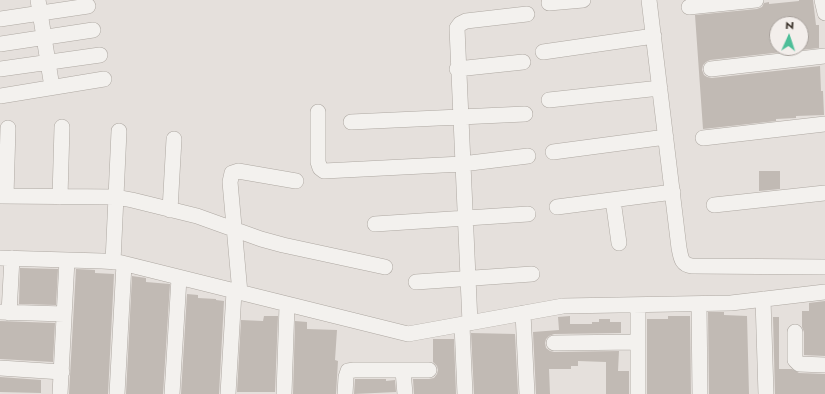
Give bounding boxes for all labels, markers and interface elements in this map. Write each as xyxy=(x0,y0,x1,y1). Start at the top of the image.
north arrow xyxy=(769,16,809,56)
text: N xyxy=(785,17,794,33)

